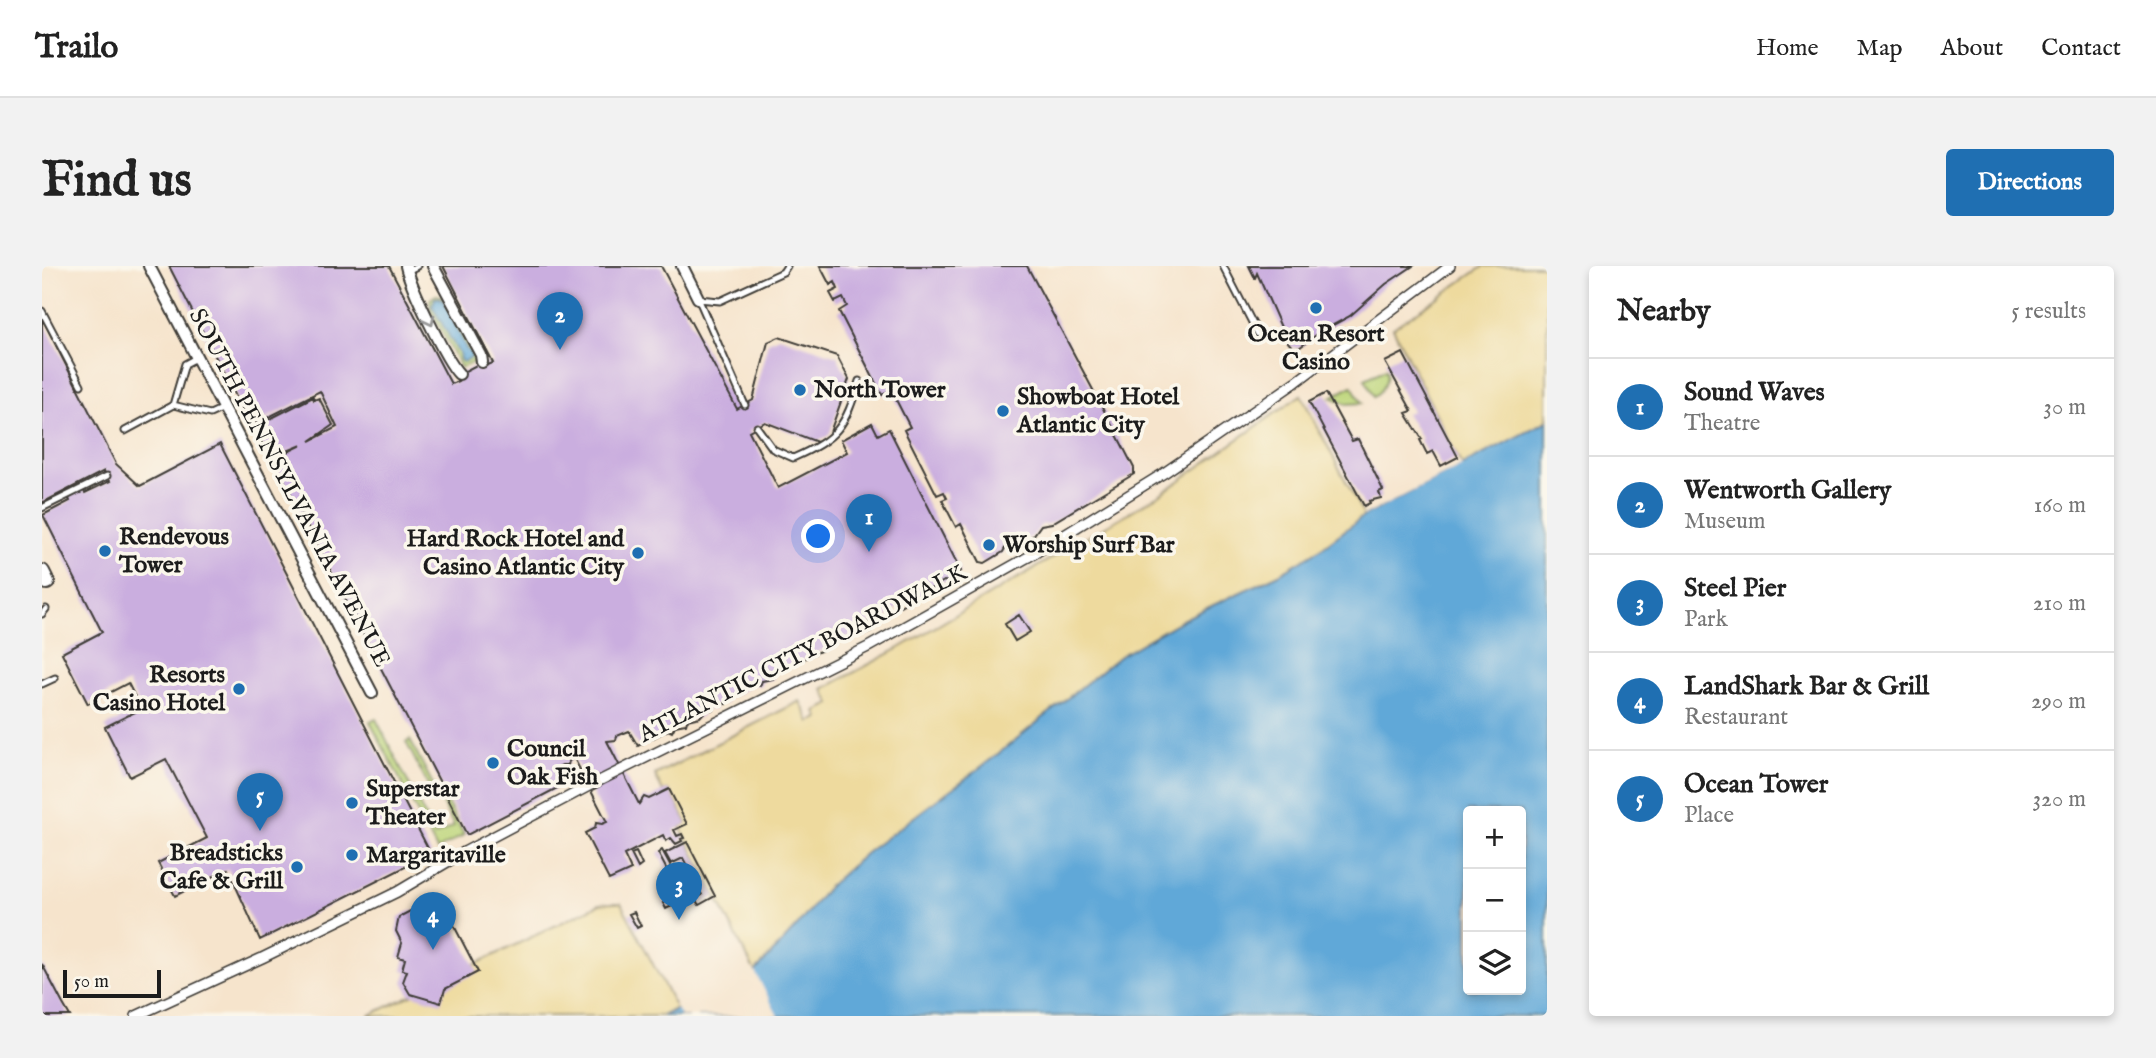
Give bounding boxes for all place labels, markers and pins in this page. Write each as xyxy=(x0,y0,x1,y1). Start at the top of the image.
pin: 2 xyxy=(537,292,583,350)
marker: Ocean Resort Casino xyxy=(1308,300,1324,316)
place label: Ocean Resort Casino xyxy=(1247,319,1385,378)
place label: North Tower xyxy=(813,375,946,406)
marker: North Tower xyxy=(792,382,808,398)
place label: Showboat Hotel Atlantic City xyxy=(1016,382,1179,441)
marker: Showboat Hotel Atlantic City xyxy=(995,403,1011,419)
pin: 1 xyxy=(846,494,892,552)
place label: Rendevous Tower xyxy=(118,522,229,581)
place label: Hard Rock Hotel and Casino Atlantic City xyxy=(407,524,625,583)
place label: Worship Surf Bar xyxy=(1002,530,1175,561)
marker: Worship Surf Bar xyxy=(981,537,997,553)
marker: Rendevous Tower xyxy=(97,543,113,559)
marker: Hard Rock Hotel and Casino Atlantic City xyxy=(630,545,646,561)
place label: Resorts Casino Hotel xyxy=(93,660,226,719)
marker: Resorts Casino Hotel xyxy=(231,681,247,697)
place label: Council Oak Fish xyxy=(507,734,598,793)
marker: Council Oak Fish xyxy=(485,755,501,771)
pin: 5 xyxy=(237,773,283,831)
place label: Superstar Theater xyxy=(365,774,460,833)
marker: Superstar Theater xyxy=(344,795,360,811)
place label: Breadsticks Cafe & Grill xyxy=(160,838,284,897)
place label: Margaritaville xyxy=(366,840,506,871)
marker: Margaritaville xyxy=(344,847,360,863)
marker: Breadsticks Cafe & Grill xyxy=(289,859,305,875)
pin: 3 xyxy=(656,862,702,920)
pin: 4 xyxy=(410,892,456,950)

